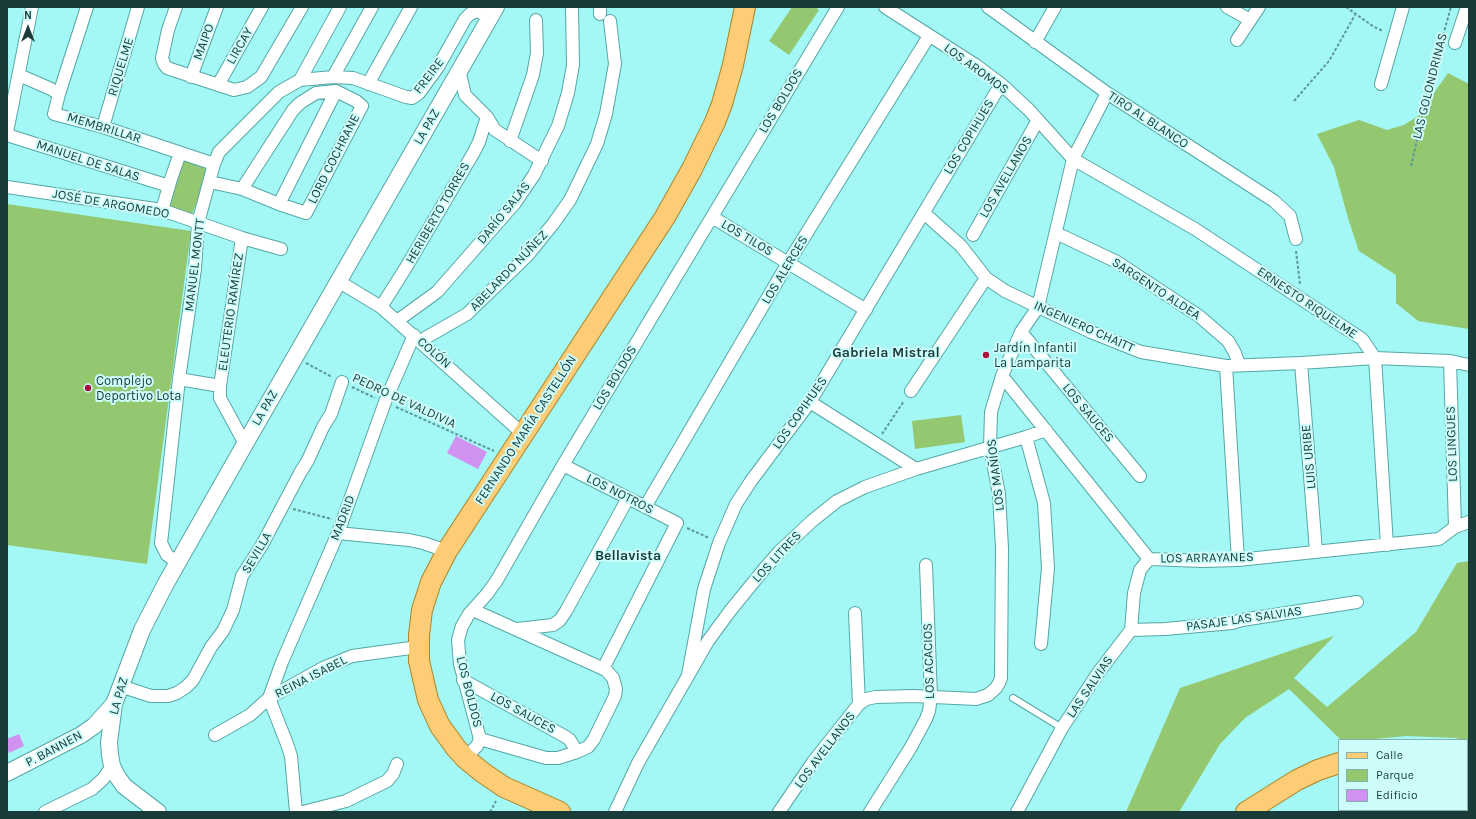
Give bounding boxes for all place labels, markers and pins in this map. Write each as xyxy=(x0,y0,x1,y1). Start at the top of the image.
place label: Jardín Infantil La Lamparita xyxy=(994,340,1077,371)
marker: Jardín Infantil La Lamparita xyxy=(981,350,991,360)
place label: Complejo Deportivo Lota xyxy=(96,373,181,404)
marker: Complejo Deportivo Lota xyxy=(83,383,93,393)

